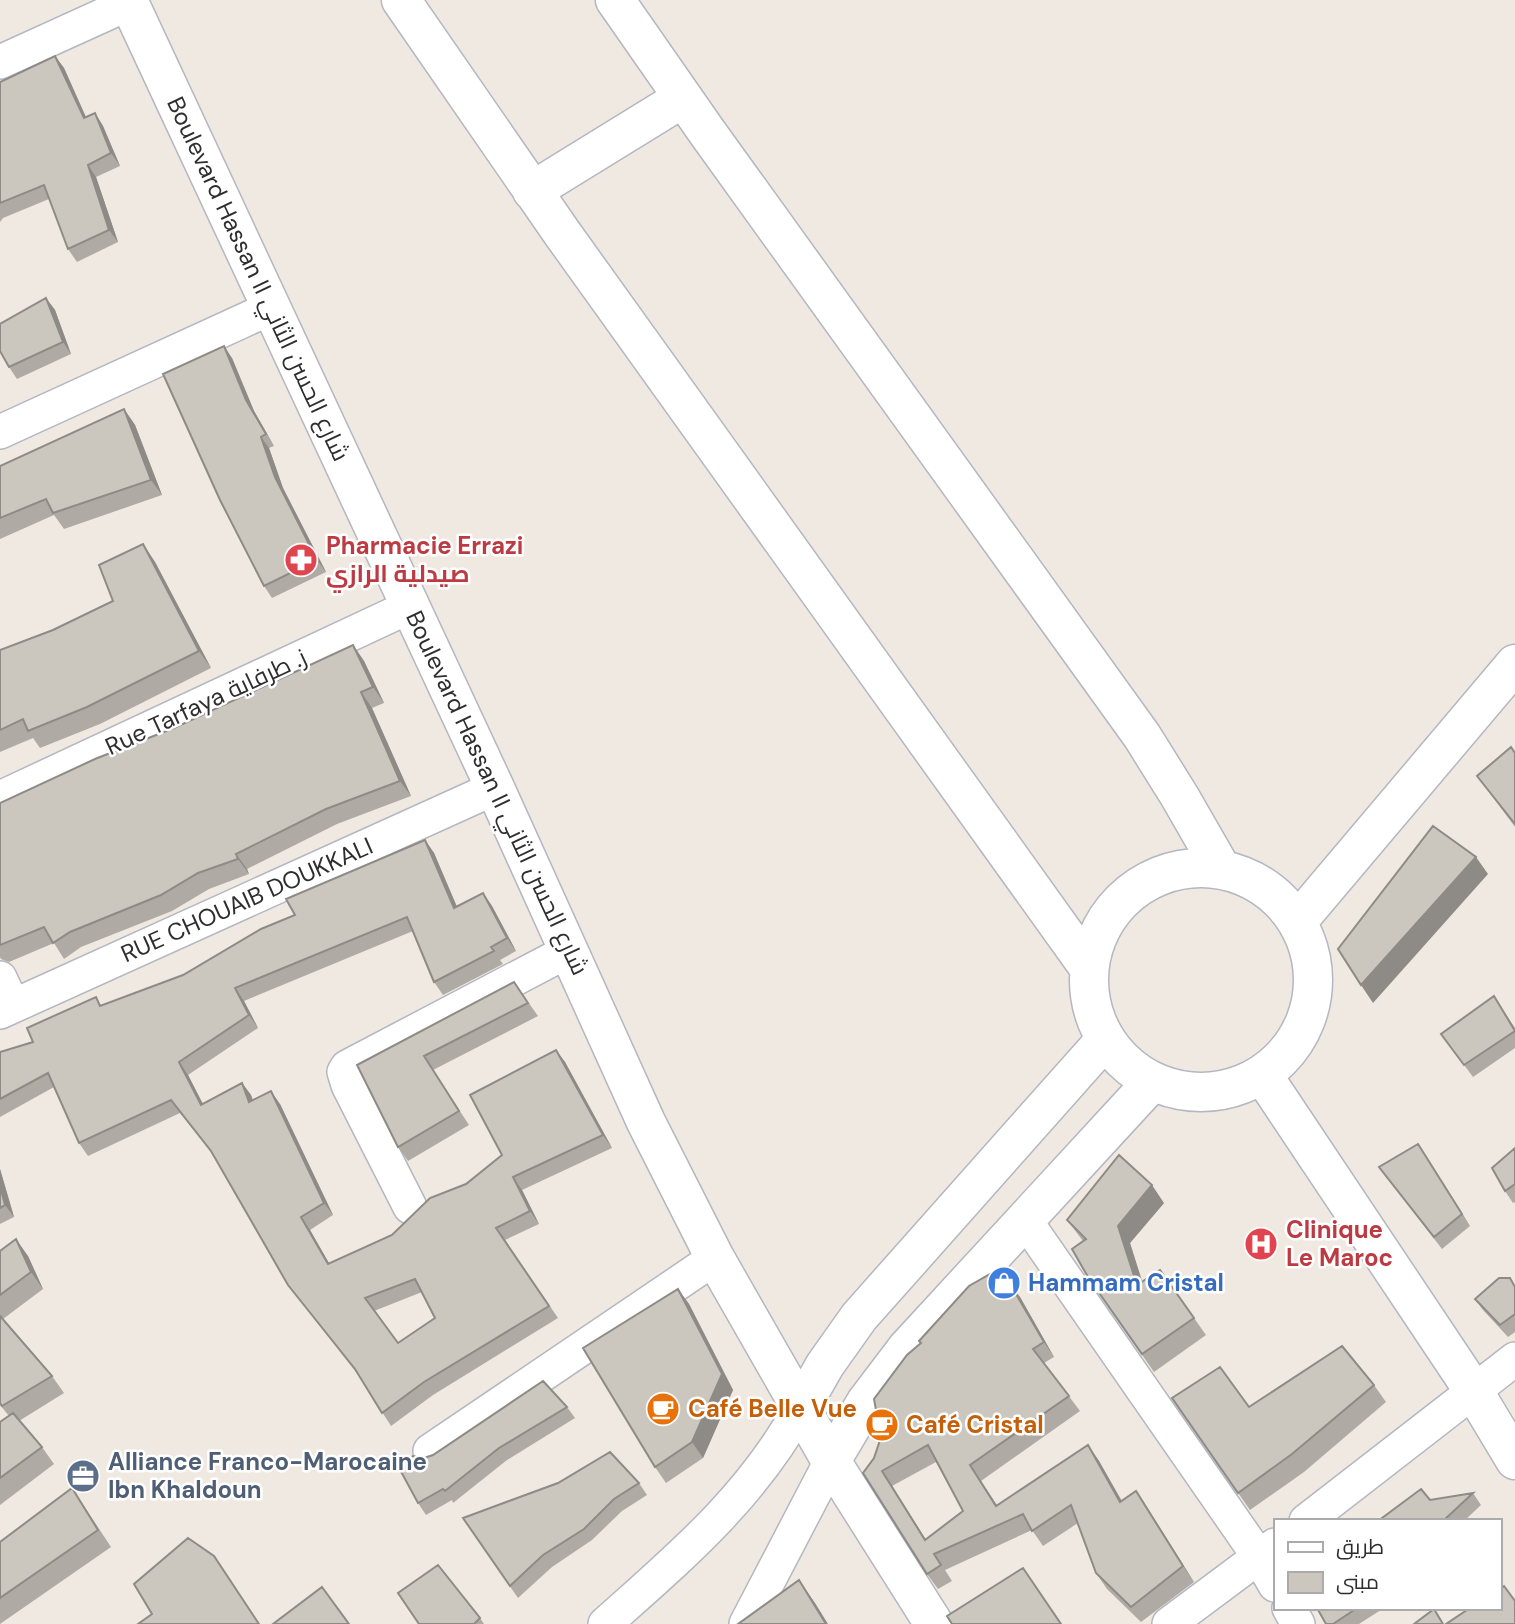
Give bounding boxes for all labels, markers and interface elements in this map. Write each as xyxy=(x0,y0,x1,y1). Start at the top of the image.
street label: Boulevard Hassan II شارع الحسن الثاني xyxy=(157,92,357,468)
place label: Pharmacie Errazi صيدلية الرازي xyxy=(326,530,523,593)
pharmacy icon: Pharmacie Errazi صيدلية الرازي xyxy=(282,541,320,579)
street label: Boulevard Hassan II شارع الحسن الثاني xyxy=(396,606,596,982)
street label: Rue Tarfaya ز. طرفاية xyxy=(100,641,311,762)
street label: RUE CHOUAIB DOUKKALI xyxy=(116,830,378,969)
place label: Clinique Le Maroc xyxy=(1286,1214,1393,1273)
hospital icon: Clinique Le Maroc xyxy=(1242,1225,1280,1263)
shop icon: Hammam Cristal xyxy=(985,1264,1023,1302)
place label: Hammam Cristal xyxy=(1028,1267,1224,1298)
cafe icon: Café Belle Vue xyxy=(644,1390,682,1428)
place label: Café Belle Vue xyxy=(688,1393,857,1424)
cafe icon: Café Cristal xyxy=(863,1406,901,1444)
place label: Café Cristal xyxy=(906,1409,1044,1440)
place label: Alliance Franco-Marocaine Ibn Khaldoun xyxy=(108,1446,427,1505)
office icon: Alliance Franco-Marocaine Ibn Khaldoun xyxy=(64,1457,102,1495)
legend xyxy=(1274,1519,1501,1610)
text: طريق xyxy=(1336,1533,1384,1561)
text: مبنى xyxy=(1336,1568,1379,1596)

